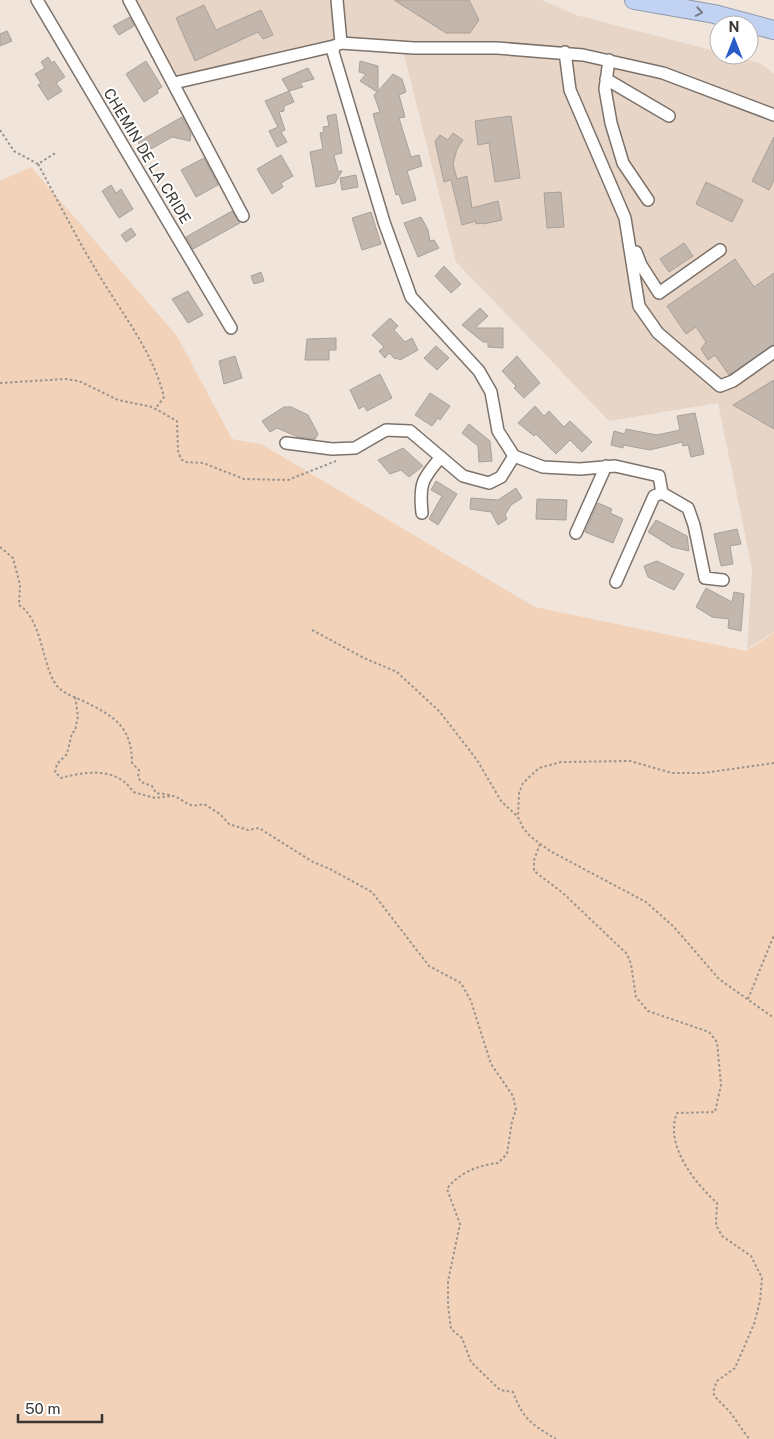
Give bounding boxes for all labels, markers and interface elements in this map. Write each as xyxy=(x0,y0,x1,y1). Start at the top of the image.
one-way arrow xyxy=(695,6,703,16)
north arrow xyxy=(709,15,759,65)
text: N xyxy=(729,19,739,35)
street label: CHEMIN DE LA CRIDE xyxy=(100,85,195,226)
scale bar xyxy=(18,1392,101,1424)
text: 50 m xyxy=(25,1400,60,1417)

